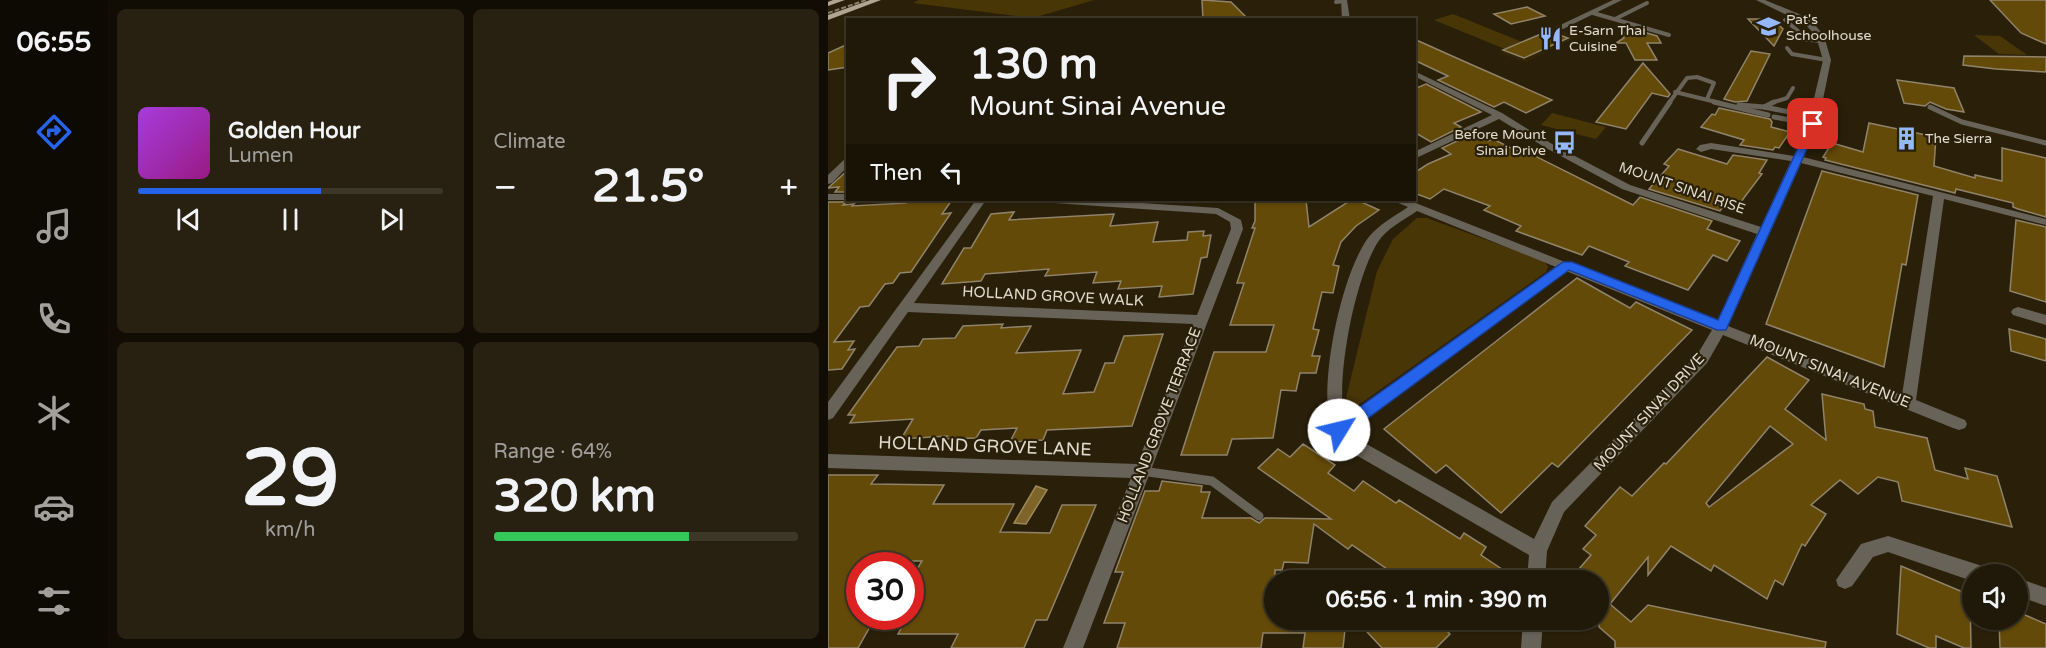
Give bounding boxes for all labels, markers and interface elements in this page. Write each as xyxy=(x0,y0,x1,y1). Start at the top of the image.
place label: Pat's Schoolhouse xyxy=(1786,11,1871,44)
school or university icon: Pat's Schoolhouse xyxy=(1755,14,1781,40)
place label: E-Sarn Thai Cuisine xyxy=(1569,22,1646,55)
restaurant icon: E-Sarn Thai Cuisine xyxy=(1538,25,1564,51)
text: 06:55 xyxy=(17,26,91,59)
text: 130 m xyxy=(969,39,1098,90)
icon: right xyxy=(870,42,948,120)
text: Mount Sinai Avenue xyxy=(969,90,1226,123)
pin xyxy=(1787,98,1838,149)
icon: arrive xyxy=(1796,107,1829,140)
icon: directions xyxy=(33,111,75,153)
text: Golden Hour xyxy=(228,118,360,144)
building icon: The Sierra xyxy=(1894,125,1920,151)
place label: Before Mount Sinai Drive xyxy=(1454,126,1547,159)
bus stop icon: Before Mount Sinai Drive xyxy=(1551,129,1577,155)
text: Climate xyxy=(494,130,566,154)
place label: The Sierra xyxy=(1925,130,1992,147)
text: Lumen xyxy=(228,144,294,168)
icon: left xyxy=(935,156,968,189)
street label: MOUNT SINAI RISE xyxy=(1617,158,1747,218)
text: 21.5° xyxy=(592,160,705,214)
text: Then xyxy=(870,160,923,186)
text: − xyxy=(494,168,517,207)
text: + xyxy=(779,168,798,207)
icon: previous xyxy=(172,203,205,236)
icon: pause xyxy=(274,203,307,236)
icon: next xyxy=(375,203,408,236)
icon: music xyxy=(33,205,75,247)
street label: HOLLAND GROVE WALK xyxy=(962,282,1144,310)
icon: phone xyxy=(33,298,75,340)
street label: HOLLAND GROVE TERRACE xyxy=(1113,325,1205,525)
street label: MOUNT SINAI AVENUE xyxy=(1747,331,1913,411)
street label: MOUNT SINAI DRIVE xyxy=(1590,349,1708,475)
icon: climate xyxy=(33,392,75,434)
position arrow xyxy=(1307,398,1371,462)
street label: HOLLAND GROVE LANE xyxy=(878,431,1092,461)
text: 29 xyxy=(241,432,339,526)
text: Range · 64% xyxy=(494,440,612,464)
text: 320 km xyxy=(494,470,656,524)
icon: car xyxy=(33,486,75,528)
text: km/h xyxy=(265,518,315,542)
speed limit sign: 30 xyxy=(846,552,924,630)
map controls xyxy=(1962,564,2028,630)
button: sound xyxy=(1962,564,2028,630)
icon: filters xyxy=(33,580,75,622)
text: 06:56 · 1 min · 390 m xyxy=(1326,587,1547,613)

